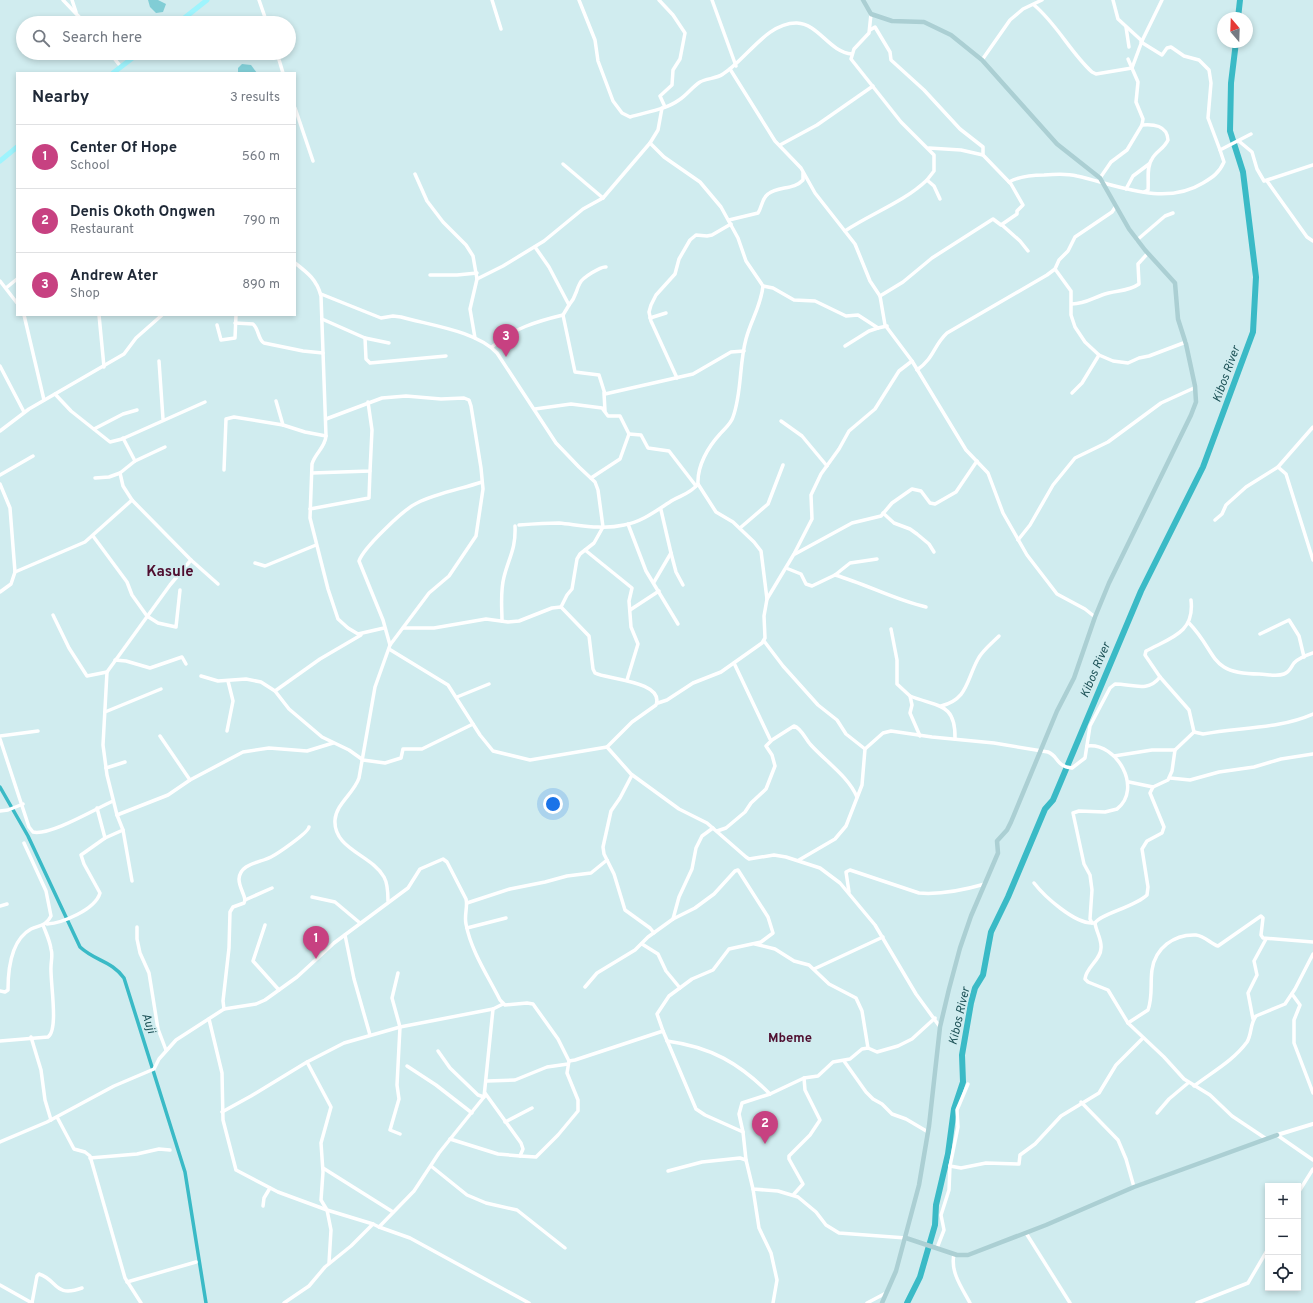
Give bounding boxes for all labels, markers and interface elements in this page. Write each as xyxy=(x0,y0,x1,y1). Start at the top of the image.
north arrow xyxy=(1217,12,1253,48)
search box xyxy=(16,16,296,60)
icon: search xyxy=(30,27,52,49)
text: Search here xyxy=(62,29,142,48)
text: Nearby xyxy=(32,87,89,109)
text: 3 results xyxy=(230,90,280,106)
text: Center Of Hope xyxy=(70,139,177,158)
text: 1 xyxy=(42,149,48,165)
text: 560 m xyxy=(242,149,280,165)
text: School xyxy=(70,158,110,174)
text: Denis Okoth Ongwen xyxy=(70,203,215,222)
text: 2 xyxy=(41,213,49,229)
text: 790 m xyxy=(243,213,280,229)
text: Restaurant xyxy=(70,222,134,238)
text: Andrew Ater xyxy=(70,267,158,286)
text: 3 xyxy=(41,277,49,293)
text: 890 m xyxy=(242,277,280,293)
text: Shop xyxy=(70,286,100,302)
pin: 3 xyxy=(493,324,519,357)
water label: Kibos River xyxy=(1209,343,1245,405)
district label: Kasule xyxy=(146,563,194,582)
water label: Kibos River xyxy=(1077,639,1115,701)
your location xyxy=(543,794,563,814)
pin: 1 xyxy=(303,926,329,959)
water label: Kibos River xyxy=(946,984,975,1047)
water label: Auji xyxy=(137,1011,159,1037)
district label: Mbeme xyxy=(768,1031,812,1047)
pin: 2 xyxy=(752,1111,778,1144)
map controls xyxy=(1265,1183,1301,1291)
button: + xyxy=(1265,1183,1301,1219)
button: − xyxy=(1265,1219,1301,1255)
button: locate xyxy=(1265,1255,1301,1291)

